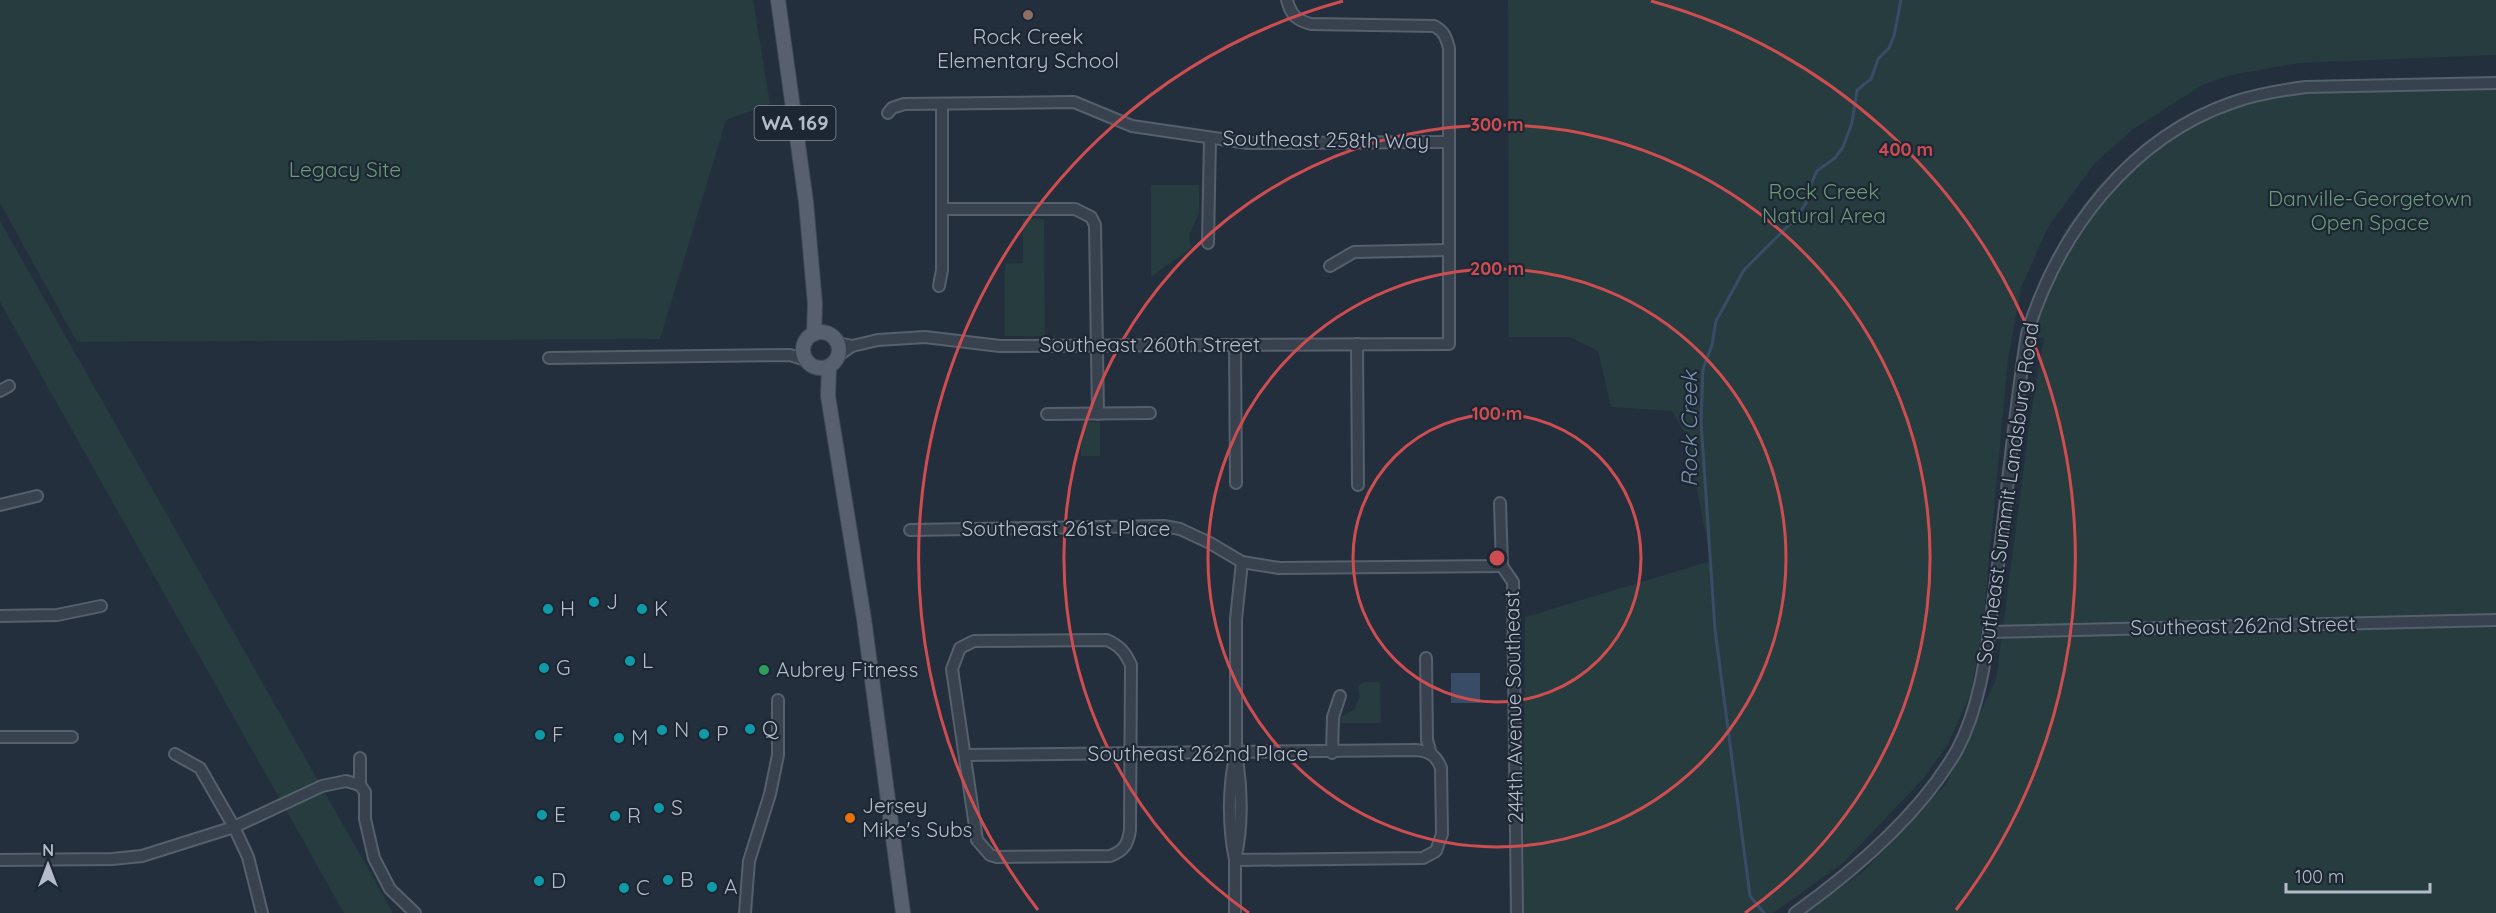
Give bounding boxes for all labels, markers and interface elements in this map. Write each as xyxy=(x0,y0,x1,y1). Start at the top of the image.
marker: Rock Creek Elementary School xyxy=(1021,8,1035,22)
place label: Rock Creek Elementary School xyxy=(937,23,1119,73)
road number: WA 169 xyxy=(754,106,836,140)
text: 300 m xyxy=(1470,113,1524,136)
street label: Southeast 258th Way xyxy=(1222,124,1430,154)
text: 400 m xyxy=(1879,138,1933,161)
park label: Legacy Site xyxy=(289,156,401,182)
park label: Rock Creek Natural Area xyxy=(1762,178,1886,228)
park label: Danville-Georgetown Open Space xyxy=(2268,185,2472,235)
text: 200 m xyxy=(1470,257,1524,280)
street label: Southeast Summit Landsburg Road xyxy=(1970,321,2044,665)
street label: Southeast 260th Street xyxy=(1040,331,1260,357)
water label: Rock Creek xyxy=(1675,369,1703,487)
text: 100 m xyxy=(1472,402,1522,425)
street label: Southeast 261st Place xyxy=(962,515,1170,541)
centre of rings xyxy=(1487,548,1507,568)
place label: J xyxy=(606,588,618,614)
street label: 244th Avenue Southeast xyxy=(1498,590,1528,824)
place label: H xyxy=(560,595,575,621)
marker: J xyxy=(587,595,601,609)
place label: K xyxy=(654,595,668,621)
marker: H xyxy=(541,602,555,616)
marker: K xyxy=(635,602,649,616)
street label: Southeast 262nd Street xyxy=(2130,610,2356,640)
place label: L xyxy=(642,647,653,673)
place label: G xyxy=(556,654,571,680)
marker: L xyxy=(623,654,637,668)
place label: Aubrey Fitness xyxy=(776,656,918,682)
marker: G xyxy=(537,661,551,675)
marker: Aubrey Fitness xyxy=(757,663,771,677)
place label: Q xyxy=(762,715,779,741)
place label: N xyxy=(674,716,689,742)
place label: P xyxy=(716,720,729,746)
place label: F xyxy=(552,721,564,747)
marker: Q xyxy=(743,722,757,736)
marker: N xyxy=(655,723,669,737)
place label: M xyxy=(631,724,648,750)
marker: P xyxy=(697,727,711,741)
marker: F xyxy=(533,728,547,742)
marker: M xyxy=(612,731,626,745)
street label: Southeast 262nd Place xyxy=(1088,740,1308,766)
place label: Jersey Mike's Subs xyxy=(862,792,972,842)
place label: S xyxy=(671,794,683,820)
place label: E xyxy=(554,801,566,827)
marker: S xyxy=(652,801,666,815)
place label: R xyxy=(627,802,641,828)
marker: E xyxy=(535,808,549,822)
marker: R xyxy=(608,809,622,823)
marker: Jersey Mike's Subs xyxy=(843,811,857,825)
north arrow xyxy=(18,835,78,895)
text: N xyxy=(42,840,54,860)
scale bar xyxy=(2286,856,2430,894)
text: 100 m xyxy=(2295,865,2344,888)
place label: B xyxy=(680,866,694,892)
place label: D xyxy=(551,867,566,893)
marker: B xyxy=(661,873,675,887)
place label: A xyxy=(724,873,738,899)
marker: D xyxy=(532,874,546,888)
place label: C xyxy=(636,874,650,900)
marker: A xyxy=(705,880,719,894)
marker: C xyxy=(617,881,631,895)

